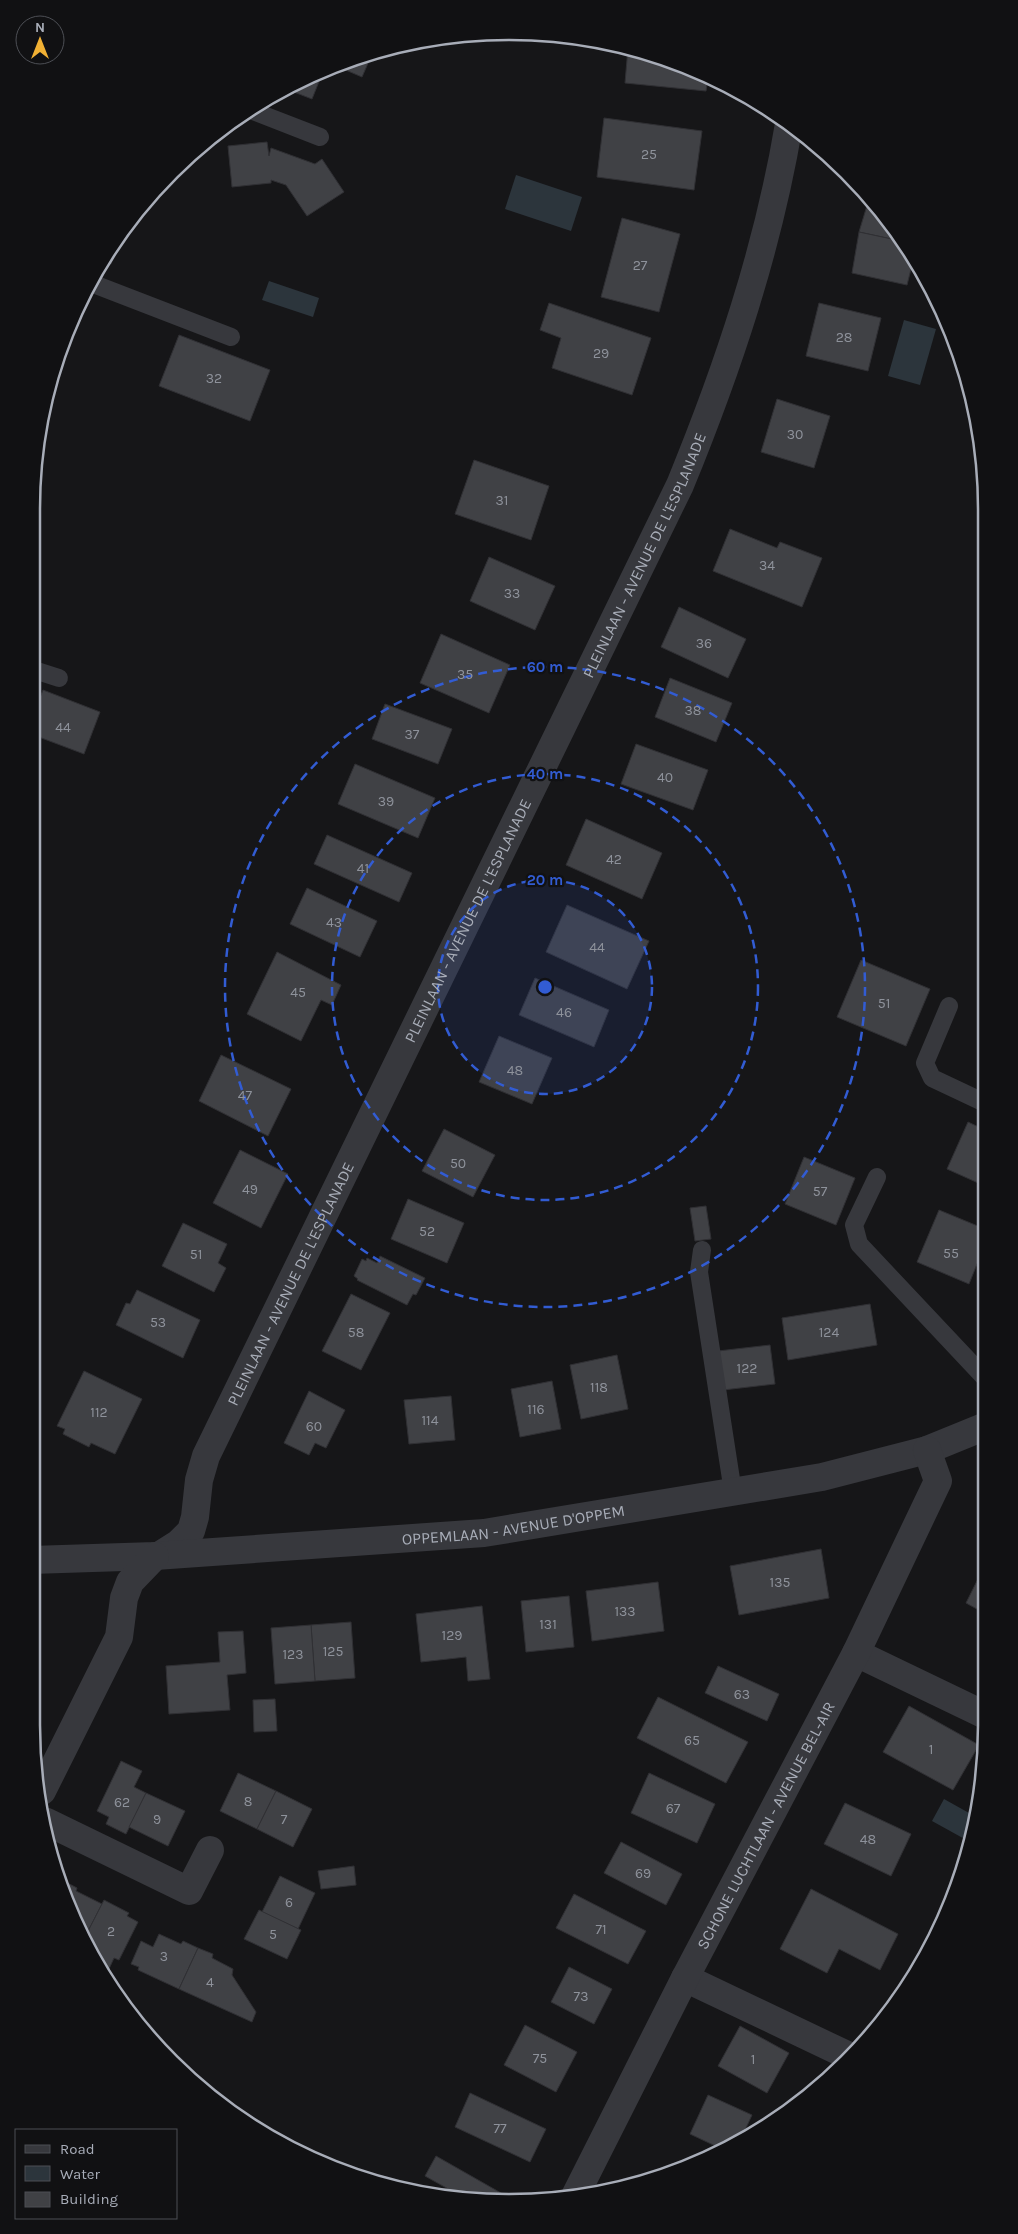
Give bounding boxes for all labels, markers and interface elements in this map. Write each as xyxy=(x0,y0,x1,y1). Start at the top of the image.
north arrow xyxy=(15,15,65,65)
text: N xyxy=(35,19,45,36)
house number: 25 xyxy=(641,146,657,163)
house number: 27 xyxy=(633,257,648,274)
house number: 28 xyxy=(836,329,852,346)
house number: 29 xyxy=(593,345,609,362)
house number: 32 xyxy=(206,370,222,387)
house number: 30 xyxy=(787,426,803,443)
street label: PLEINLAAN - AVENUE DE L'ESPLANADE xyxy=(578,430,709,681)
house number: 31 xyxy=(496,492,508,509)
house number: 34 xyxy=(759,557,775,574)
house number: 33 xyxy=(504,585,520,602)
house number: 36 xyxy=(696,635,712,652)
text: 60 m xyxy=(527,658,563,676)
house number: 35 xyxy=(457,666,473,683)
house number: 38 xyxy=(685,702,701,719)
house number: 44 xyxy=(55,719,71,736)
house number: 37 xyxy=(405,726,420,743)
text: 40 m xyxy=(527,765,563,783)
house number: 40 xyxy=(657,769,673,786)
house number: 39 xyxy=(378,793,394,810)
street label: PLEINLAAN - AVENUE DE L'ESPLANADE xyxy=(400,796,535,1046)
house number: 42 xyxy=(606,851,622,868)
house number: 41 xyxy=(357,860,369,877)
text: 20 m xyxy=(527,871,563,889)
house number: 43 xyxy=(326,914,342,931)
house number: 44 xyxy=(589,939,605,956)
centre of rings xyxy=(536,978,554,996)
house number: 45 xyxy=(290,984,306,1001)
house number: 51 xyxy=(878,995,890,1012)
house number: 46 xyxy=(556,1004,572,1021)
house number: 48 xyxy=(507,1062,523,1079)
house number: 47 xyxy=(238,1087,253,1104)
house number: 50 xyxy=(450,1155,466,1172)
street label: PLEINLAAN - AVENUE DE L'ESPLANADE xyxy=(223,1159,358,1409)
house number: 49 xyxy=(242,1181,258,1198)
house number: 57 xyxy=(813,1183,828,1200)
house number: 52 xyxy=(419,1223,435,1240)
house number: 55 xyxy=(943,1245,959,1262)
house number: 51 xyxy=(190,1246,202,1263)
house number: 53 xyxy=(150,1314,166,1331)
house number: 58 xyxy=(348,1324,364,1341)
house number: 124 xyxy=(819,1324,839,1341)
house number: 122 xyxy=(737,1360,757,1377)
house number: 118 xyxy=(590,1379,608,1396)
house number: 116 xyxy=(527,1401,545,1418)
house number: 112 xyxy=(90,1404,108,1421)
house number: 114 xyxy=(421,1412,439,1429)
house number: 60 xyxy=(306,1418,322,1435)
street label: OPPEMLAAN - AVENUE D'OPPEM xyxy=(401,1500,626,1548)
house number: 135 xyxy=(770,1574,790,1591)
house number: 133 xyxy=(614,1603,636,1620)
house number: 131 xyxy=(539,1616,557,1633)
house number: 129 xyxy=(442,1627,462,1644)
house number: 125 xyxy=(323,1643,343,1660)
house number: 123 xyxy=(282,1646,304,1663)
house number: 63 xyxy=(734,1686,750,1703)
street label: SCHONE LUCHTLAAN - AVENUE BEL-AIR xyxy=(692,1698,838,1952)
house number: 65 xyxy=(684,1732,700,1749)
house number: 1 xyxy=(929,1741,933,1758)
house number: 8 xyxy=(244,1793,252,1810)
house number: 62 xyxy=(114,1794,130,1811)
house number: 67 xyxy=(666,1800,681,1817)
house number: 9 xyxy=(153,1811,161,1828)
house number: 7 xyxy=(281,1811,288,1828)
house number: 48 xyxy=(860,1831,876,1848)
house number: 69 xyxy=(635,1865,651,1882)
house number: 6 xyxy=(285,1894,293,1911)
house number: 71 xyxy=(595,1921,607,1938)
house number: 2 xyxy=(107,1923,115,1940)
house number: 5 xyxy=(269,1926,277,1943)
house number: 3 xyxy=(160,1948,168,1965)
house number: 4 xyxy=(206,1974,214,1991)
house number: 73 xyxy=(574,1988,588,2005)
house number: 75 xyxy=(533,2050,547,2067)
house number: 1 xyxy=(751,2051,755,2068)
house number: 77 xyxy=(493,2120,507,2137)
legend xyxy=(15,2129,178,2219)
text: Road xyxy=(60,2140,95,2158)
text: Water xyxy=(60,2165,101,2183)
text: Building xyxy=(60,2190,118,2208)

